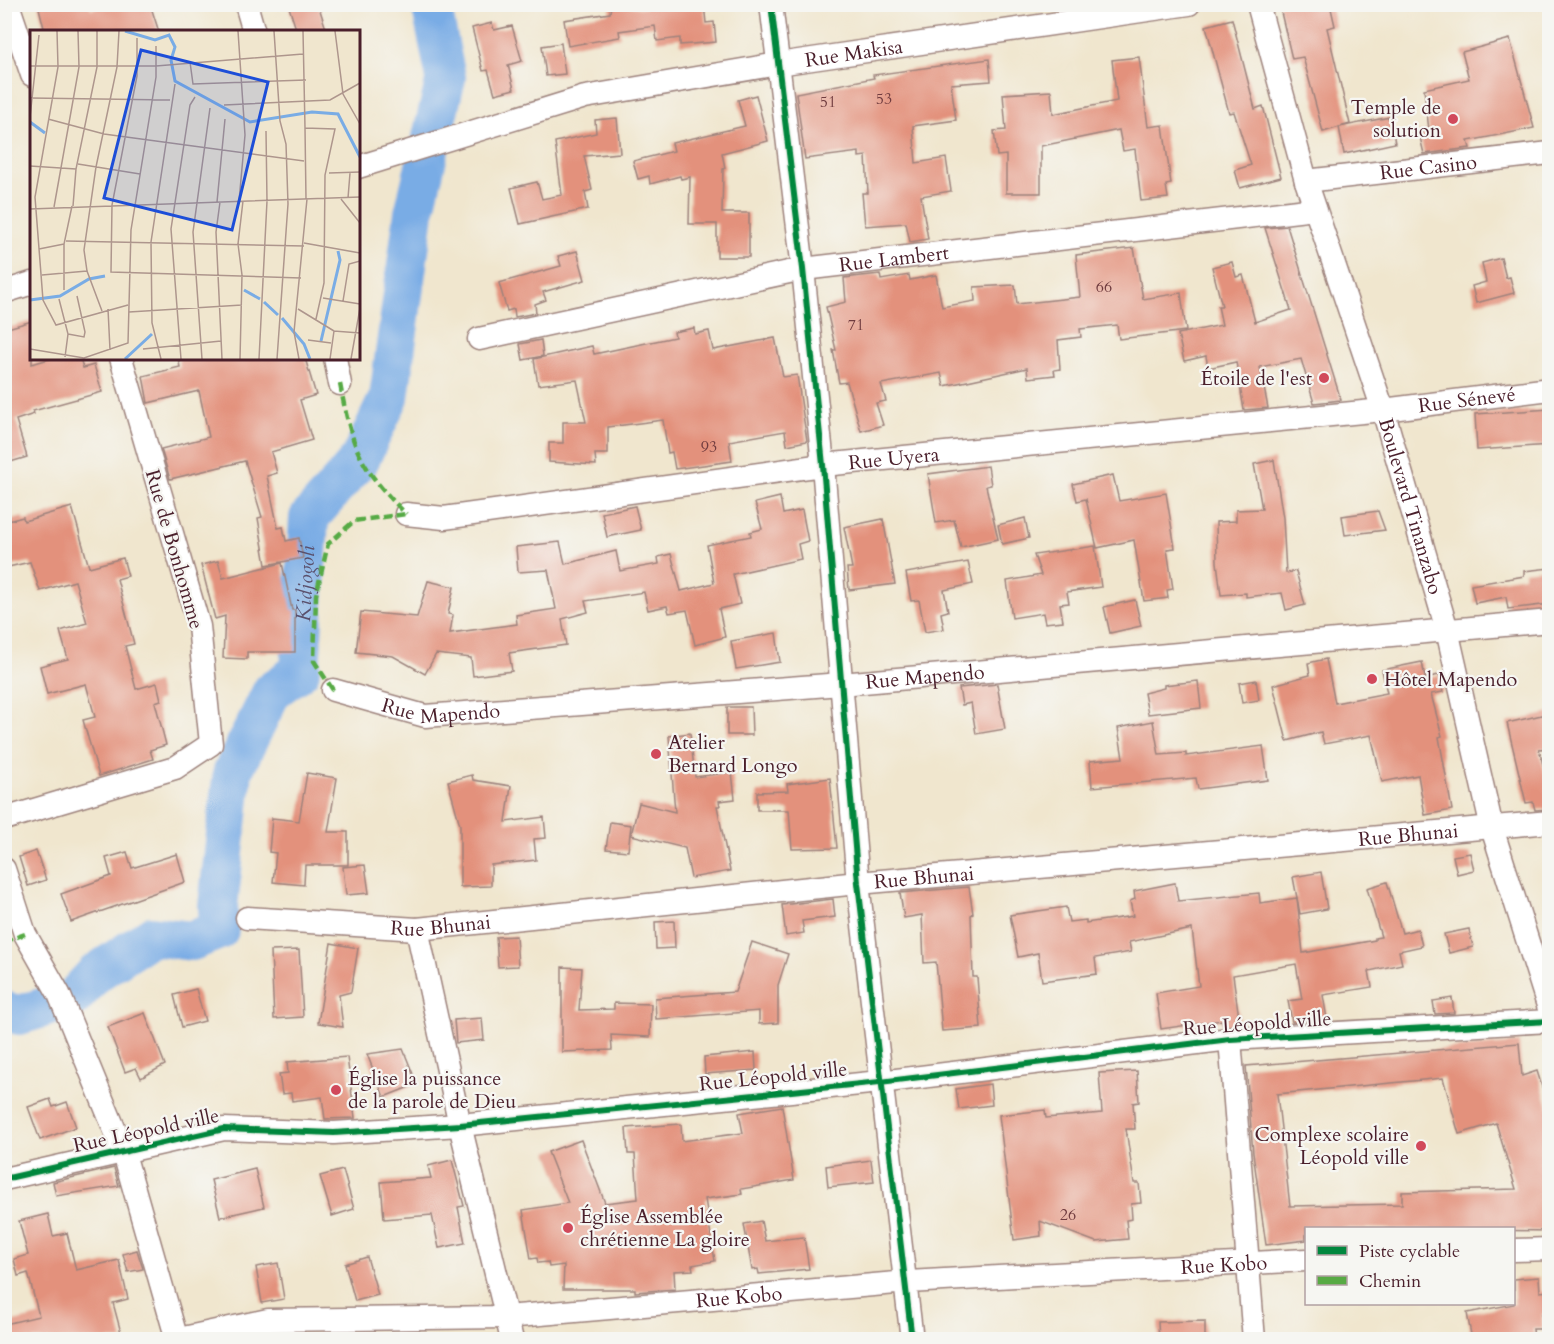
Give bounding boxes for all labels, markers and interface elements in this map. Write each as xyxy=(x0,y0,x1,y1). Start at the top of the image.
inset map xyxy=(30,30,360,360)
street label: Rue Makisa xyxy=(803,33,905,74)
house number: 53 xyxy=(876,88,892,110)
house number: 51 xyxy=(820,91,836,113)
place label: Temple de solution xyxy=(1350,94,1442,144)
marker: Temple de solution xyxy=(1446,112,1460,126)
street label: Rue Casino xyxy=(1378,148,1479,186)
street label: Rue Lambert xyxy=(838,239,951,279)
house number: 66 xyxy=(1096,276,1112,298)
house number: 71 xyxy=(848,314,864,336)
place label: Étoile de l'est xyxy=(1201,365,1313,392)
marker: Étoile de l'est xyxy=(1317,371,1331,385)
street label: Rue Sénevé xyxy=(1416,380,1517,419)
street label: Boulevard Tinanzabo xyxy=(1372,415,1449,598)
house number: 93 xyxy=(701,436,717,458)
street label: Rue Uyera xyxy=(847,441,941,476)
street label: Rue de Bonhomme xyxy=(139,466,210,632)
water label: Kidjogoli xyxy=(289,544,322,622)
street label: Rue Mapendo xyxy=(864,658,986,696)
place label: Hôtel Mapendo xyxy=(1384,666,1518,693)
marker: Hôtel Mapendo xyxy=(1365,672,1379,686)
street label: Rue Mapendo xyxy=(379,691,501,730)
place label: Atelier Bernard Longo xyxy=(668,729,798,779)
marker: Atelier Bernard Longo xyxy=(649,747,663,761)
street label: Rue Bhunai xyxy=(1357,817,1460,853)
street label: Rue Bhunai xyxy=(873,860,976,896)
street label: Rue Bhunai xyxy=(390,908,492,943)
street label: Rue Léopold ville xyxy=(1182,1005,1332,1042)
street label: Rue Léopold ville xyxy=(698,1055,848,1098)
place label: Église la puissance de la parole de Dieu xyxy=(348,1065,516,1115)
marker: Église la puissance de la parole de Dieu xyxy=(329,1083,343,1097)
street label: Rue Léopold ville xyxy=(71,1102,222,1159)
place label: Complexe scolaire Léopold ville xyxy=(1254,1121,1409,1171)
marker: Complexe scolaire Léopold ville xyxy=(1414,1139,1428,1153)
place label: Église Assemblée chrétienne La gloire xyxy=(580,1203,750,1253)
house number: 26 xyxy=(1060,1204,1076,1226)
marker: Église Assemblée chrétienne La gloire xyxy=(561,1221,575,1235)
legend xyxy=(1305,1227,1515,1305)
text: Piste cyclable xyxy=(1359,1239,1460,1264)
street label: Rue Kobo xyxy=(1180,1249,1268,1281)
text: Chemin xyxy=(1359,1269,1422,1294)
street label: Rue Kobo xyxy=(695,1280,784,1314)

